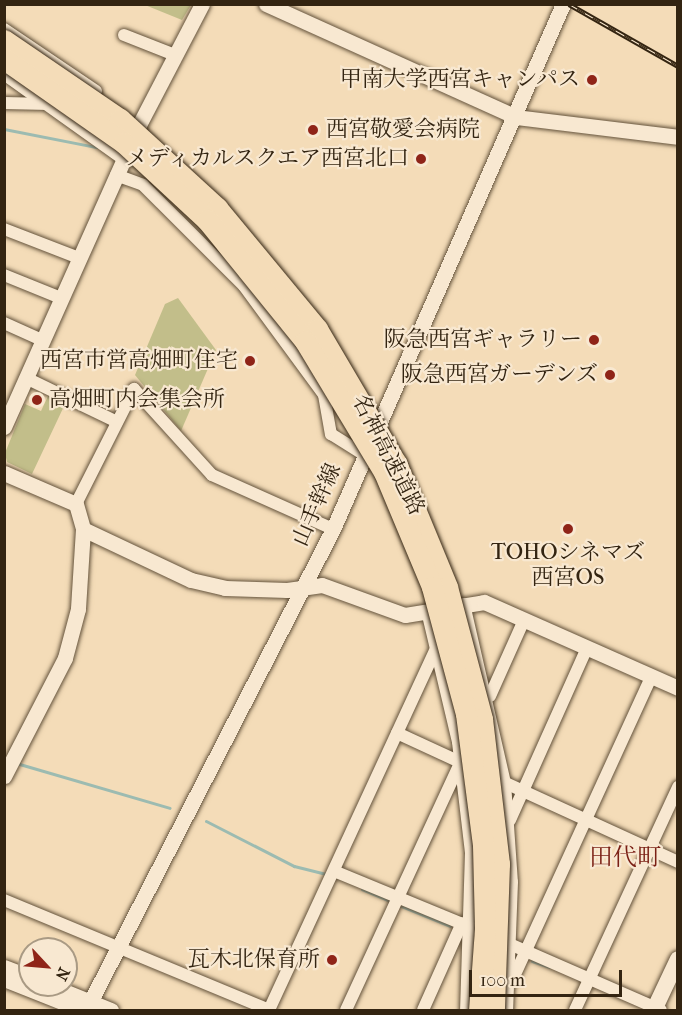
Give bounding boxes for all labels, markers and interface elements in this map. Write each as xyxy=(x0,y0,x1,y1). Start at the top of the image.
place label: 甲南大学西宮キャンパス xyxy=(338,67,580,93)
marker: 甲南大学西宮キャンパス xyxy=(585,73,599,87)
place label: 西宮敬愛会病院 xyxy=(326,117,480,143)
marker: 西宮敬愛会病院 xyxy=(304,121,322,139)
place label: メディカルスクエア西宮北口 xyxy=(123,146,409,172)
marker: メディカルスクエア西宮北口 xyxy=(414,152,428,166)
place label: 阪急西宮ギャラリー xyxy=(384,327,582,353)
marker: 阪急西宮ギャラリー xyxy=(587,333,601,347)
place label: 西宮市営高畑町住宅 xyxy=(40,348,238,374)
marker: 西宮市営高畑町住宅 xyxy=(243,354,257,368)
place label: 阪急西宮ガーデンズ xyxy=(400,362,598,388)
marker: 阪急西宮ガーデンズ xyxy=(603,368,617,382)
place label: 高畑町内会集会所 xyxy=(49,387,225,413)
street label: 名神高速道路 xyxy=(346,390,430,520)
marker: 高畑町内会集会所 xyxy=(30,393,44,407)
street label: 山手幹線 xyxy=(287,459,347,551)
marker: TOHOシネマズ 西宮OS xyxy=(561,522,575,536)
place label: TOHOシネマズ 西宮OS xyxy=(491,539,645,590)
district label: 田代町 xyxy=(589,844,661,872)
north arrow xyxy=(18,937,78,997)
place label: 瓦木北保育所 xyxy=(188,947,320,973)
marker: 瓦木北保育所 xyxy=(325,953,339,967)
scale bar xyxy=(472,958,625,996)
text: N xyxy=(52,965,74,984)
text: 100 m xyxy=(480,970,525,991)

